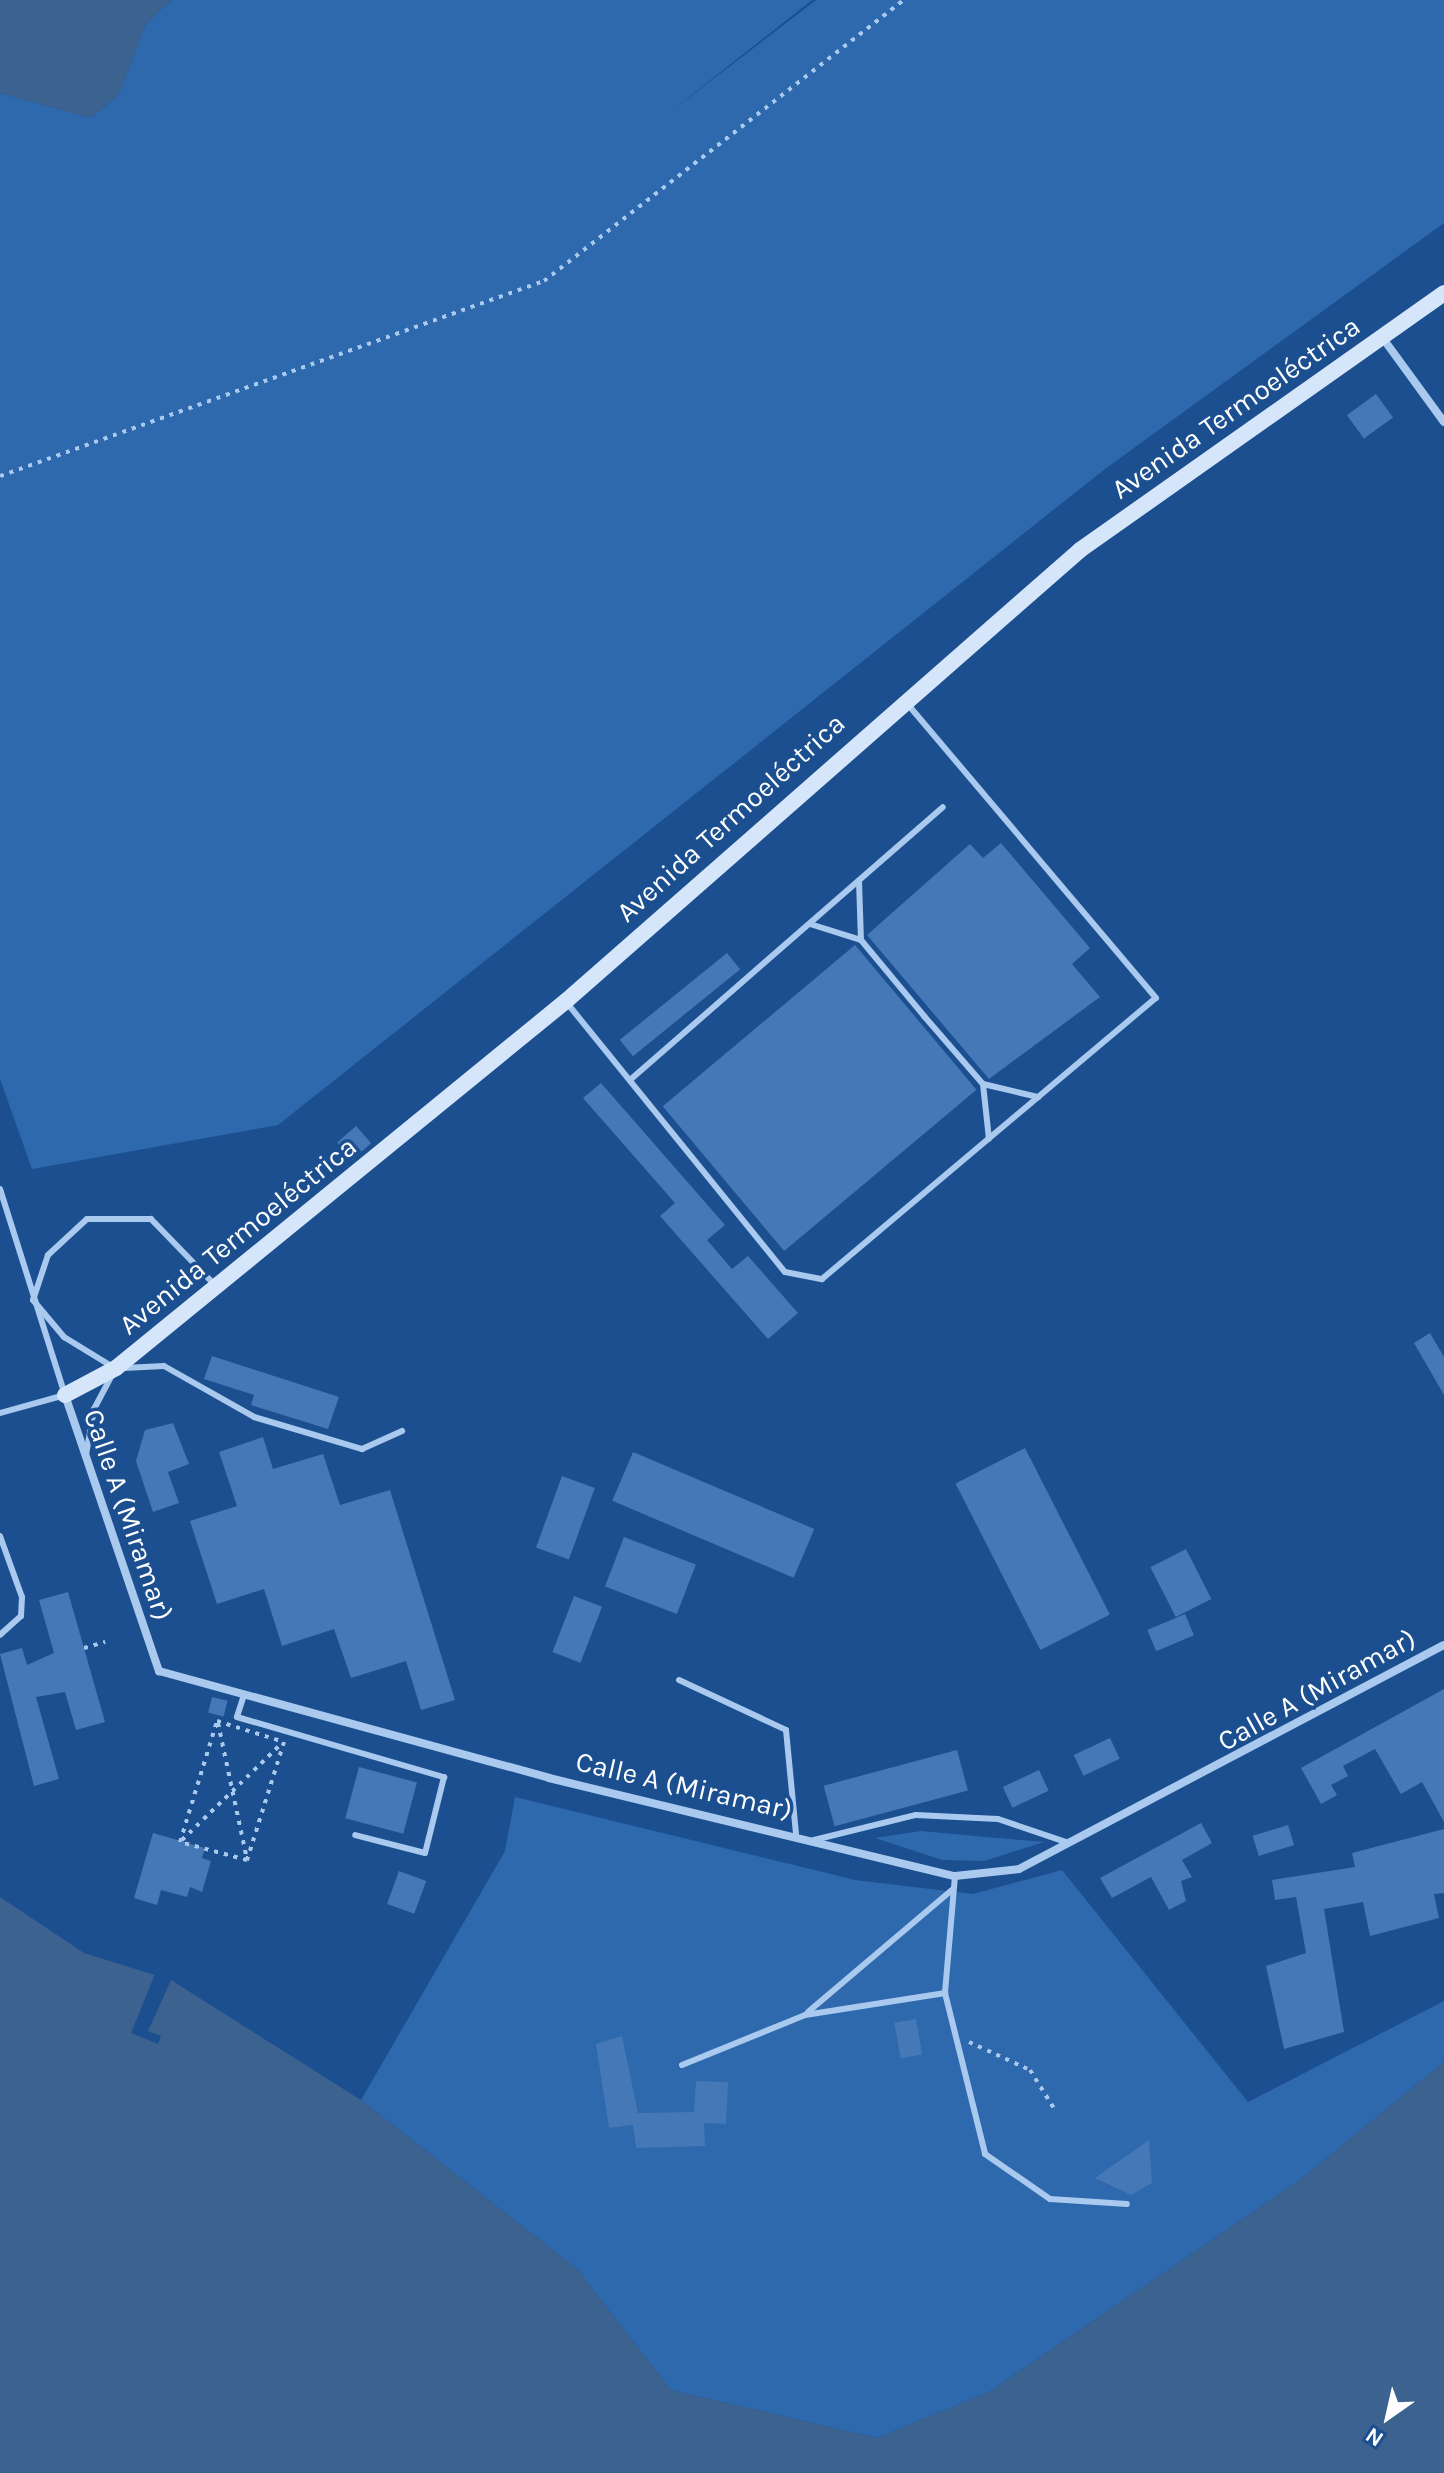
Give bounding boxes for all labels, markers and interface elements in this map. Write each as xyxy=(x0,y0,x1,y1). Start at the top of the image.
street label: Avenida Termoeléctrica xyxy=(1105,309,1367,507)
street label: Avenida Termoeléctrica xyxy=(610,707,852,929)
street label: Avenida Termoeléctrica xyxy=(113,1130,363,1342)
street label: Calle A (Miramar) xyxy=(76,1405,180,1625)
street label: Calle A (Miramar) xyxy=(1212,1622,1422,1758)
street label: Calle A (Miramar) xyxy=(572,1745,796,1827)
north arrow xyxy=(1348,2377,1428,2457)
text: N xyxy=(1361,2422,1388,2452)

